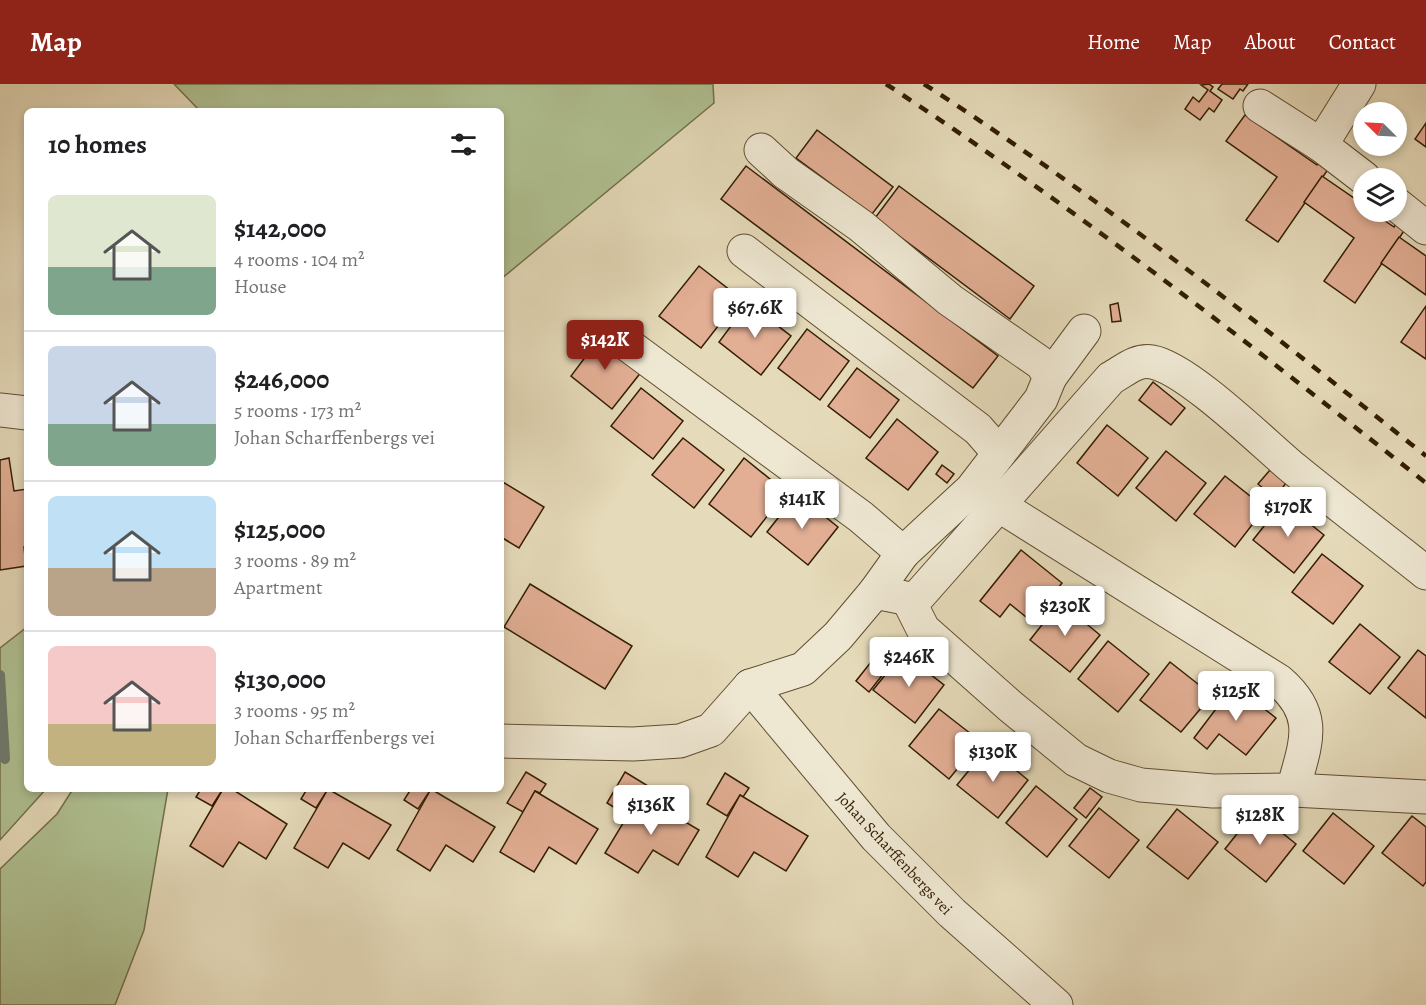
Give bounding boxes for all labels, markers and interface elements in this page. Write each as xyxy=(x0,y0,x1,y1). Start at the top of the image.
text: Map xyxy=(30,23,82,61)
text: Home xyxy=(1087,28,1140,56)
text: Map xyxy=(1173,28,1211,56)
text: About xyxy=(1244,28,1296,56)
text: Contact xyxy=(1329,28,1396,56)
north arrow xyxy=(1353,102,1407,156)
map controls xyxy=(1353,102,1407,222)
text: 10 homes xyxy=(48,127,147,162)
icon: filters xyxy=(447,128,480,161)
button: layers xyxy=(1353,168,1407,222)
text: $142,000 xyxy=(234,211,326,246)
icon: home xyxy=(96,219,168,291)
text: 4 rooms · 104 m² xyxy=(234,246,365,273)
text: House xyxy=(234,273,286,300)
pin: $67.6K xyxy=(706,288,804,339)
text: $67.6K xyxy=(727,294,783,321)
pin: $142K xyxy=(563,320,647,371)
text: $142K xyxy=(581,326,629,353)
text: $246,000 xyxy=(234,362,329,397)
icon: home xyxy=(96,370,168,442)
text: 5 rooms · 173 m² xyxy=(234,397,361,424)
text: Johan Scharffenbergs vei xyxy=(234,424,435,451)
pin: $141K xyxy=(760,479,844,530)
text: $141K xyxy=(779,485,825,512)
pin: $170K xyxy=(1246,487,1330,538)
text: $170K xyxy=(1264,493,1312,520)
text: $125,000 xyxy=(234,512,325,547)
icon: home xyxy=(96,520,168,592)
text: 3 rooms · 89 m² xyxy=(234,547,356,574)
text: Apartment xyxy=(234,574,323,601)
pin: $230K xyxy=(1023,586,1107,637)
text: $230K xyxy=(1040,592,1090,619)
pin: $246K xyxy=(867,637,951,688)
text: $246K xyxy=(884,643,934,670)
text: $130,000 xyxy=(234,662,326,697)
icon: home xyxy=(96,670,168,742)
pin: $125K xyxy=(1194,671,1278,722)
text: $125K xyxy=(1212,677,1260,704)
text: 3 rooms · 95 m² xyxy=(234,697,355,724)
text: Johan Scharffenbergs vei xyxy=(234,724,435,751)
pin: $130K xyxy=(951,732,1035,783)
text: $130K xyxy=(969,738,1017,765)
pin: $136K xyxy=(609,785,693,836)
street label: Johan Scharffenbergs vei xyxy=(831,787,957,920)
text: $136K xyxy=(627,791,675,818)
pin: $128K xyxy=(1218,795,1302,846)
text: $128K xyxy=(1236,801,1284,828)

